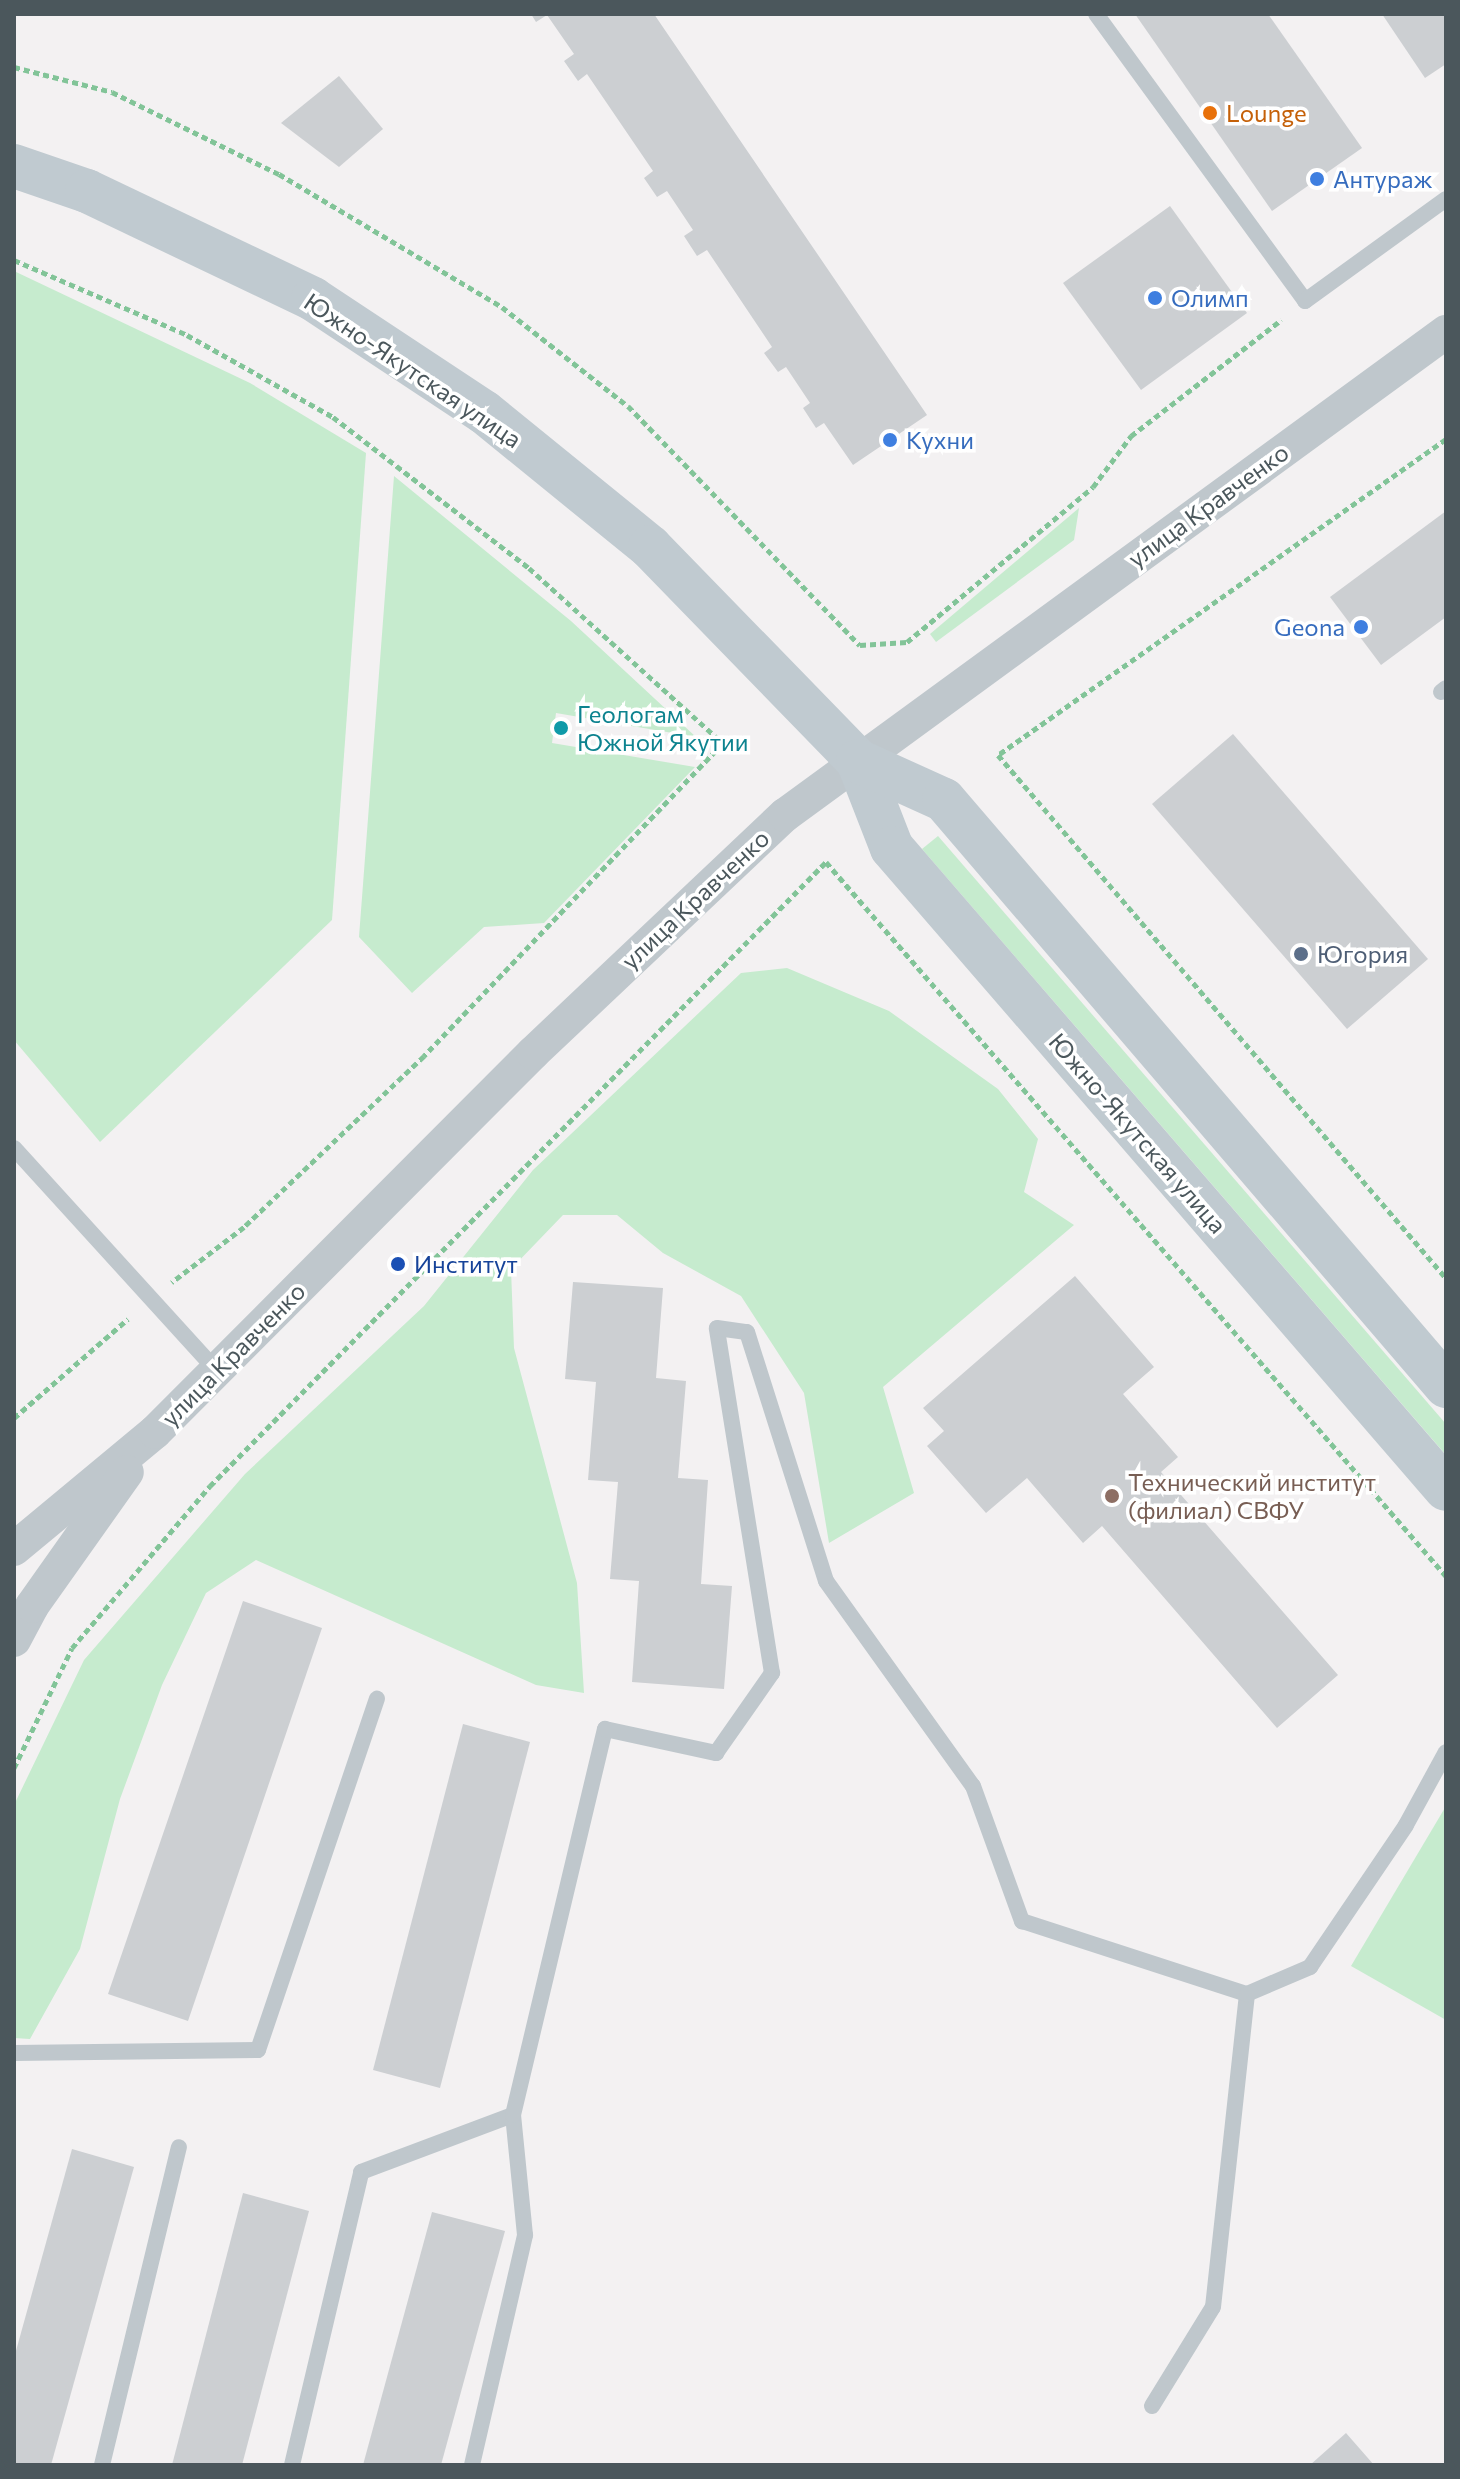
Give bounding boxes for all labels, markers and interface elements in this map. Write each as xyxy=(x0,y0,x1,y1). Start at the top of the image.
place label: Lounge xyxy=(1226,99,1307,127)
marker: Lounge xyxy=(1201,104,1219,122)
place label: Антураж xyxy=(1333,165,1432,193)
marker: Антураж xyxy=(1308,170,1326,188)
place label: Олимп xyxy=(1171,284,1249,312)
street label: Южно-Якутская улица xyxy=(299,287,527,453)
marker: Олимп xyxy=(1146,289,1164,307)
place label: Кухни xyxy=(906,426,974,454)
marker: Кухни xyxy=(881,431,899,449)
street label: улица Кравченко xyxy=(1122,437,1294,573)
place label: Geona xyxy=(1274,613,1345,641)
marker: Geona xyxy=(1352,618,1370,636)
place label: Геологам Южной Якутии xyxy=(577,700,749,756)
marker: Геологам Южной Якутии xyxy=(552,719,570,737)
street label: улица Кравченко xyxy=(615,823,775,975)
place label: Югория xyxy=(1317,940,1408,968)
marker: Югория xyxy=(1292,945,1310,963)
street label: Южно-Якутская улица xyxy=(1043,1027,1233,1239)
place label: Институт xyxy=(414,1250,518,1278)
marker: Институт xyxy=(389,1255,407,1273)
street label: улица Кравченко xyxy=(155,1276,311,1432)
place label: Технический институт (филиал) СВФУ xyxy=(1128,1468,1376,1524)
marker: Технический институт (филиал) СВФУ xyxy=(1103,1487,1121,1505)

